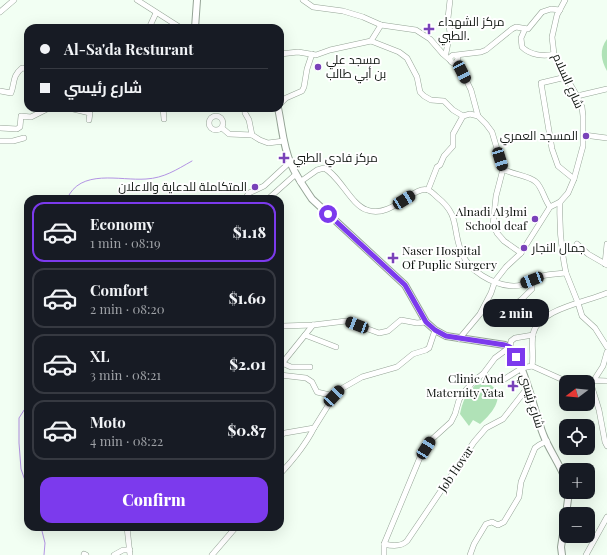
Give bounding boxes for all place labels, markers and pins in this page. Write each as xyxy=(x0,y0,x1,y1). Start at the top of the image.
place label: مركز الشهداء الطبي. xyxy=(438,13,504,46)
marker: مركز الشهداء الطبي. xyxy=(423,23,435,35)
place label: مسجد علي بن أبي طالب xyxy=(326,51,386,84)
marker: مسجد علي بن أبي طالب xyxy=(313,62,323,72)
place label: المسجد العمري xyxy=(500,127,578,146)
marker: المسجد العمري xyxy=(581,131,591,141)
place label: مركز فادي الطبي xyxy=(293,149,378,168)
marker: مركز فادي الطبي xyxy=(278,152,290,164)
place label: المتكاملة للدعاية والاعلان xyxy=(118,178,247,194)
marker: المتكاملة للدعاية والاعلان xyxy=(250,182,260,192)
place label: Alnadi Al3lmi School deaf xyxy=(455,203,528,233)
marker: Alnadi Al3lmi School deaf xyxy=(530,214,540,224)
place label: جمال النجار xyxy=(531,239,585,255)
place label: Naser Hospital Of Puplic Surgery xyxy=(402,242,497,272)
marker: جمال النجار xyxy=(519,243,529,253)
marker: Naser Hospital Of Puplic Surgery xyxy=(387,252,399,264)
place label: Clinic And Maternity Yata xyxy=(426,370,504,400)
marker: Clinic And Maternity Yata xyxy=(507,380,519,392)

